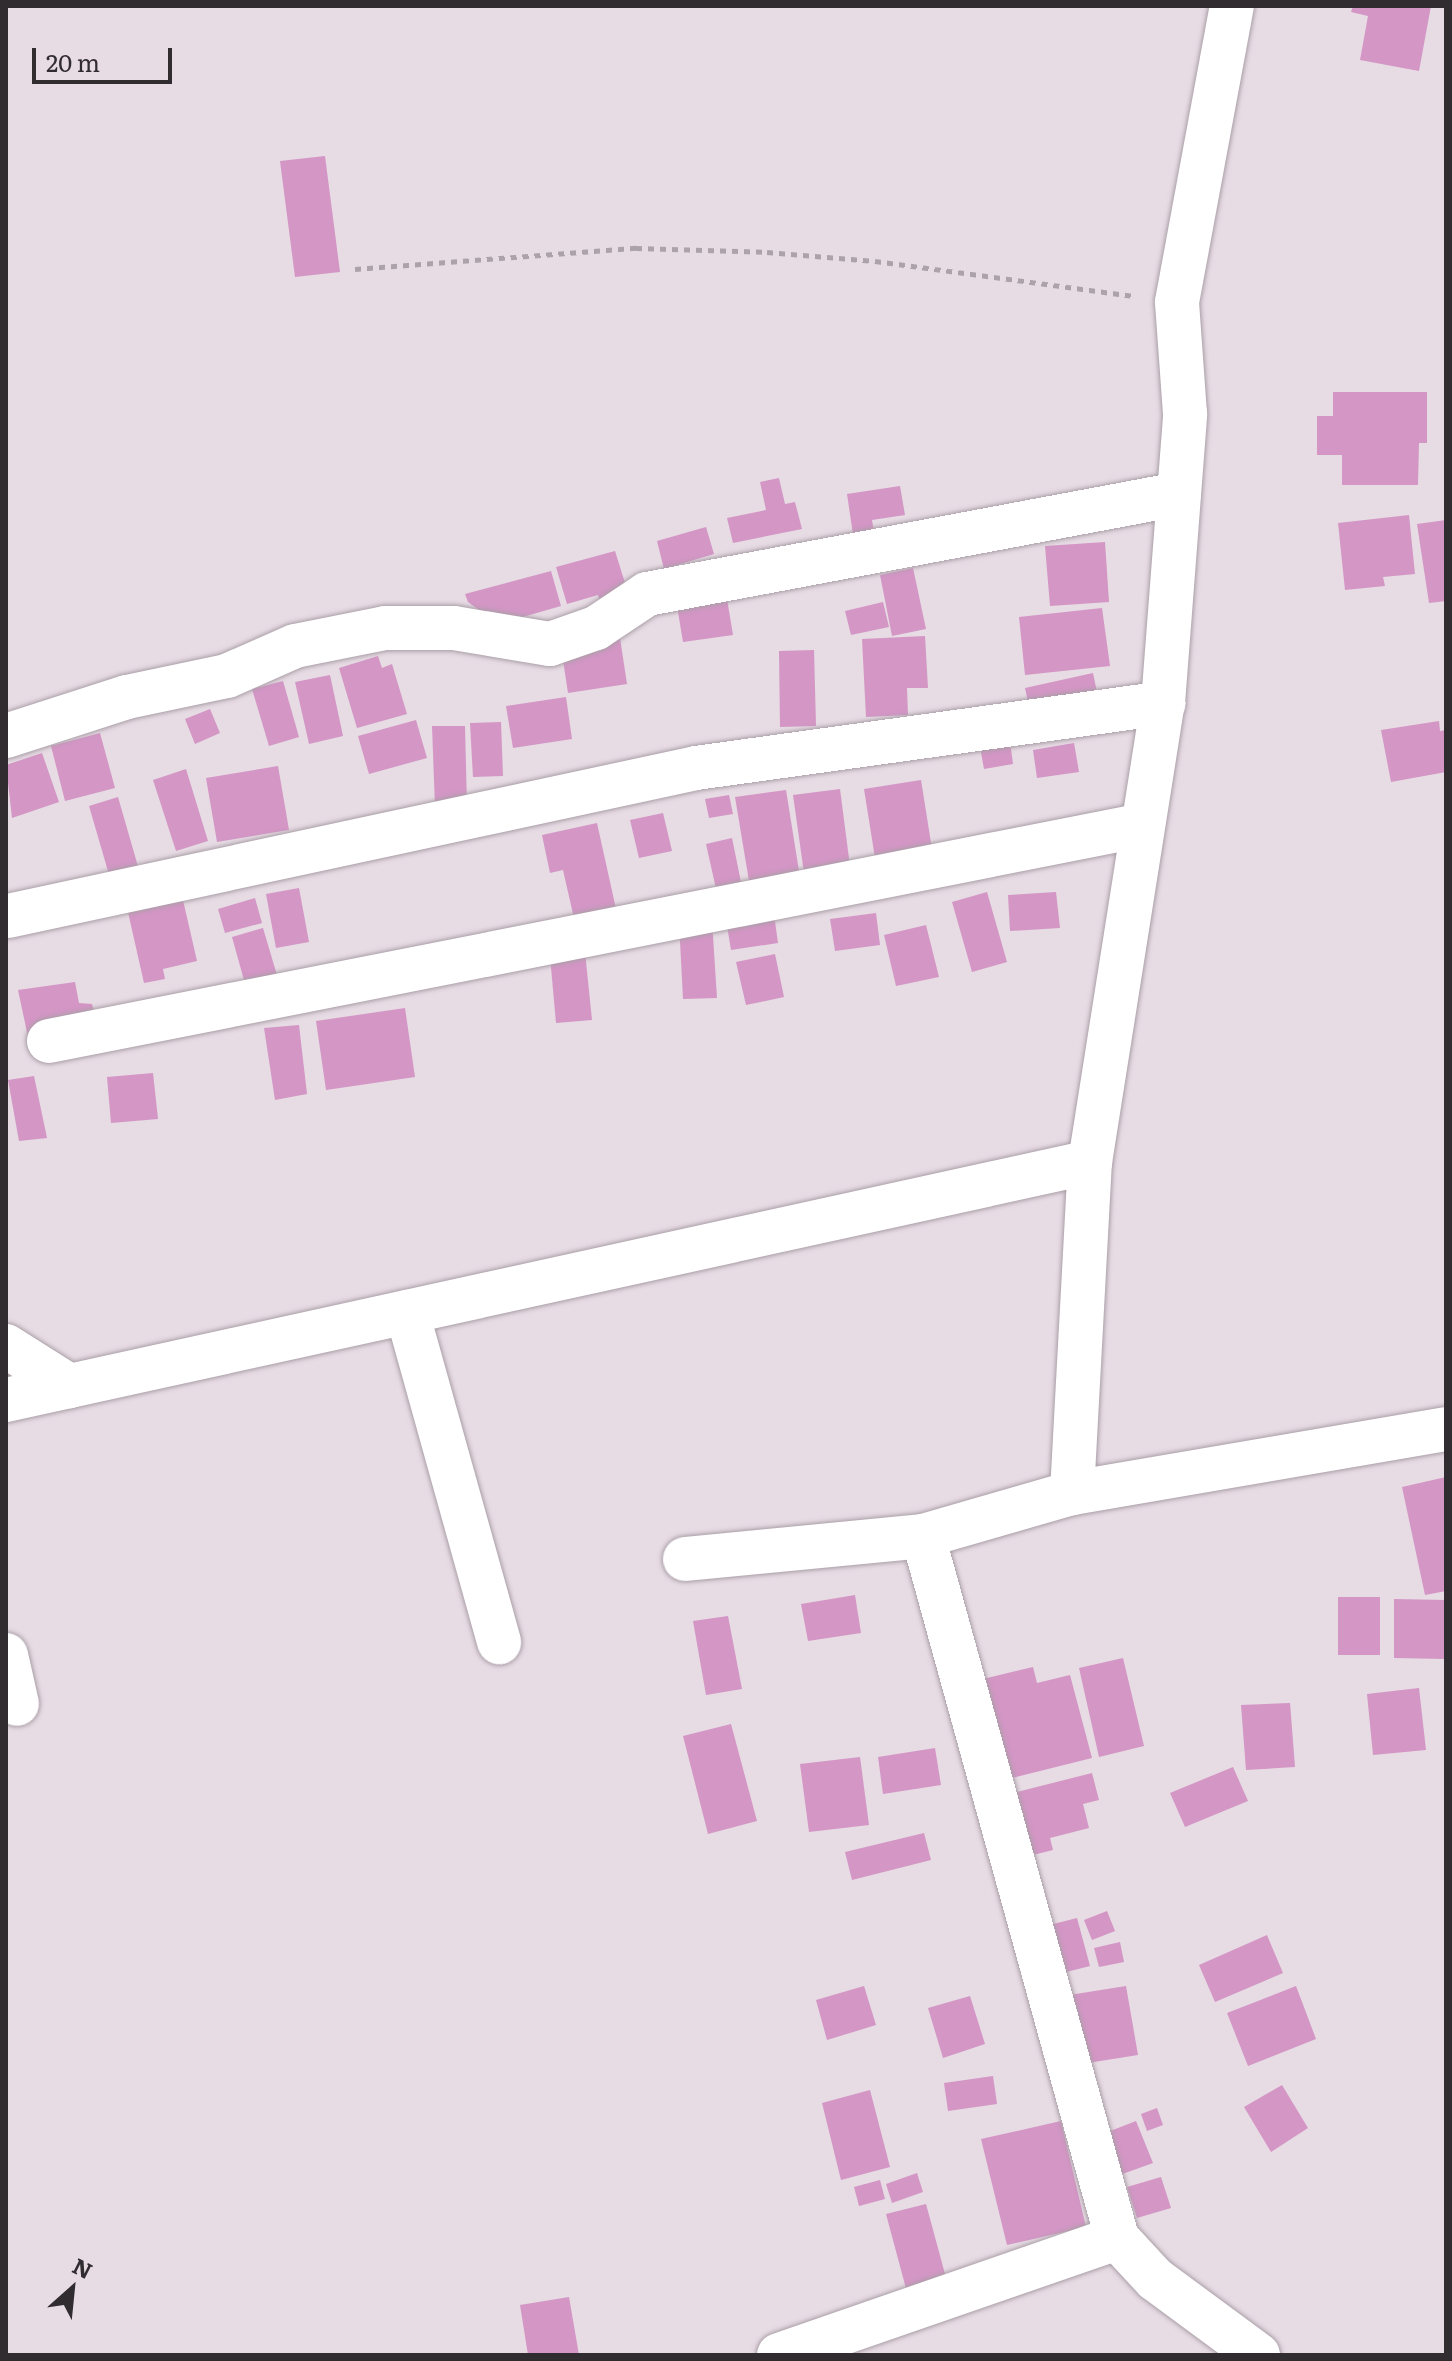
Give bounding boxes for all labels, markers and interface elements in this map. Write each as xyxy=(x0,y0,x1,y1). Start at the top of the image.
scale bar xyxy=(36,32,176,82)
text: 20 m xyxy=(46,44,100,79)
text: N xyxy=(67,2248,99,2286)
north arrow xyxy=(32,2249,112,2329)

